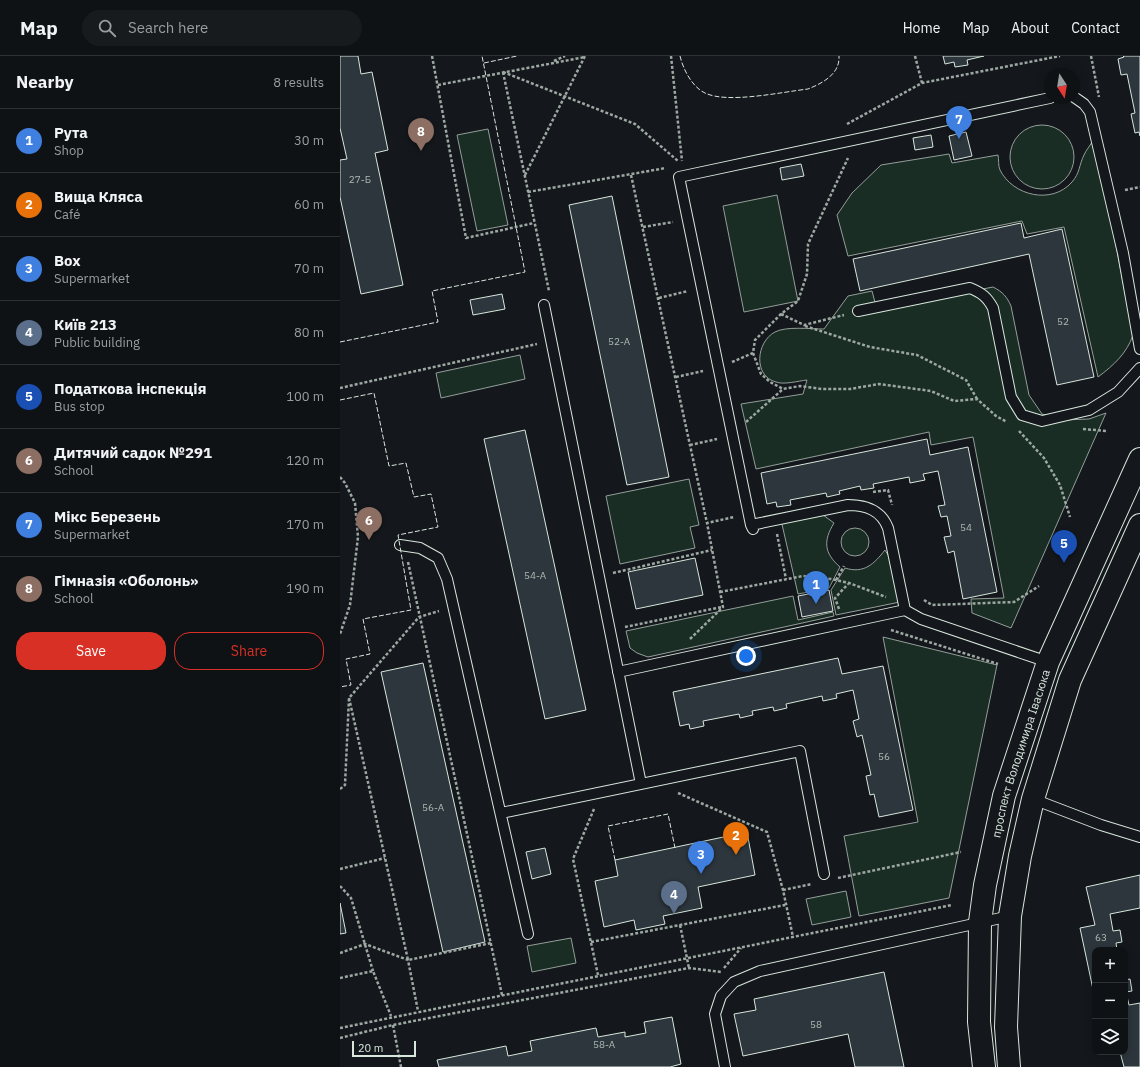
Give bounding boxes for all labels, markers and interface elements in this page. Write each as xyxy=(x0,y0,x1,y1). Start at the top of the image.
search box xyxy=(82,10,362,46)
text: Map xyxy=(20,16,58,40)
icon: search xyxy=(96,17,118,39)
text: Search here xyxy=(128,18,208,37)
text: Home xyxy=(903,19,940,37)
text: Map xyxy=(962,19,989,37)
text: About xyxy=(1011,19,1049,37)
text: Contact xyxy=(1071,19,1120,37)
north arrow xyxy=(1044,68,1080,104)
text: Nearby xyxy=(16,71,74,93)
text: 8 results xyxy=(273,74,324,91)
pin: 7 xyxy=(946,106,972,139)
pin: 8 xyxy=(408,118,434,151)
text: Рута xyxy=(54,123,88,142)
text: 1 xyxy=(25,132,33,149)
text: 30 m xyxy=(294,132,324,149)
text: Shop xyxy=(54,142,84,159)
house number: 27-Б xyxy=(349,173,371,186)
text: Вища Кляса xyxy=(54,187,143,206)
text: 2 xyxy=(25,196,33,213)
text: 60 m xyxy=(294,196,324,213)
text: Café xyxy=(54,206,80,223)
text: Box xyxy=(54,251,81,270)
text: 3 xyxy=(25,260,33,277)
text: 70 m xyxy=(294,260,324,277)
text: Supermarket xyxy=(54,270,130,287)
text: Київ 213 xyxy=(54,315,117,334)
house number: 52 xyxy=(1057,315,1069,328)
text: 4 xyxy=(25,324,33,341)
text: 80 m xyxy=(294,324,324,341)
text: Public building xyxy=(54,334,140,351)
house number: 52-А xyxy=(608,335,631,348)
text: Податкова інспекція xyxy=(54,379,206,398)
text: 5 xyxy=(25,388,33,405)
text: 100 m xyxy=(286,388,324,405)
text: Bus stop xyxy=(54,398,105,415)
text: Дитячий садок №291 xyxy=(54,443,212,462)
text: 6 xyxy=(25,452,33,469)
text: 120 m xyxy=(286,452,324,469)
text: School xyxy=(54,462,94,479)
text: Мікс Березень xyxy=(54,507,160,526)
pin: 6 xyxy=(356,507,382,540)
text: 7 xyxy=(25,516,33,533)
text: 170 m xyxy=(286,516,324,533)
house number: 54 xyxy=(960,521,972,534)
text: Supermarket xyxy=(54,526,130,543)
pin: 5 xyxy=(1051,530,1077,563)
house number: 54-А xyxy=(524,569,547,582)
text: Гімназія «Оболонь» xyxy=(54,571,198,590)
pin: 1 xyxy=(803,571,829,604)
text: 8 xyxy=(25,580,33,597)
text: 190 m xyxy=(286,580,324,597)
text: School xyxy=(54,590,94,607)
button: Save xyxy=(16,632,166,670)
button: Share xyxy=(174,632,324,670)
your location xyxy=(736,646,756,666)
street label: проспект Володимира Івасюка xyxy=(988,667,1053,839)
house number: 56 xyxy=(878,750,890,763)
house number: 56-А xyxy=(422,801,445,814)
pin: 2 xyxy=(723,822,749,855)
pin: 3 xyxy=(688,841,714,874)
pin: 4 xyxy=(661,881,687,914)
house number: 63 xyxy=(1095,931,1107,944)
map controls xyxy=(1092,947,1128,1055)
button: + xyxy=(1092,947,1128,983)
button: − xyxy=(1092,983,1128,1019)
house number: 58 xyxy=(810,1018,822,1031)
button: layers xyxy=(1092,1019,1128,1055)
house number: 58-А xyxy=(593,1038,616,1051)
scale bar xyxy=(352,1039,416,1058)
text: 20 m xyxy=(358,1041,383,1055)

